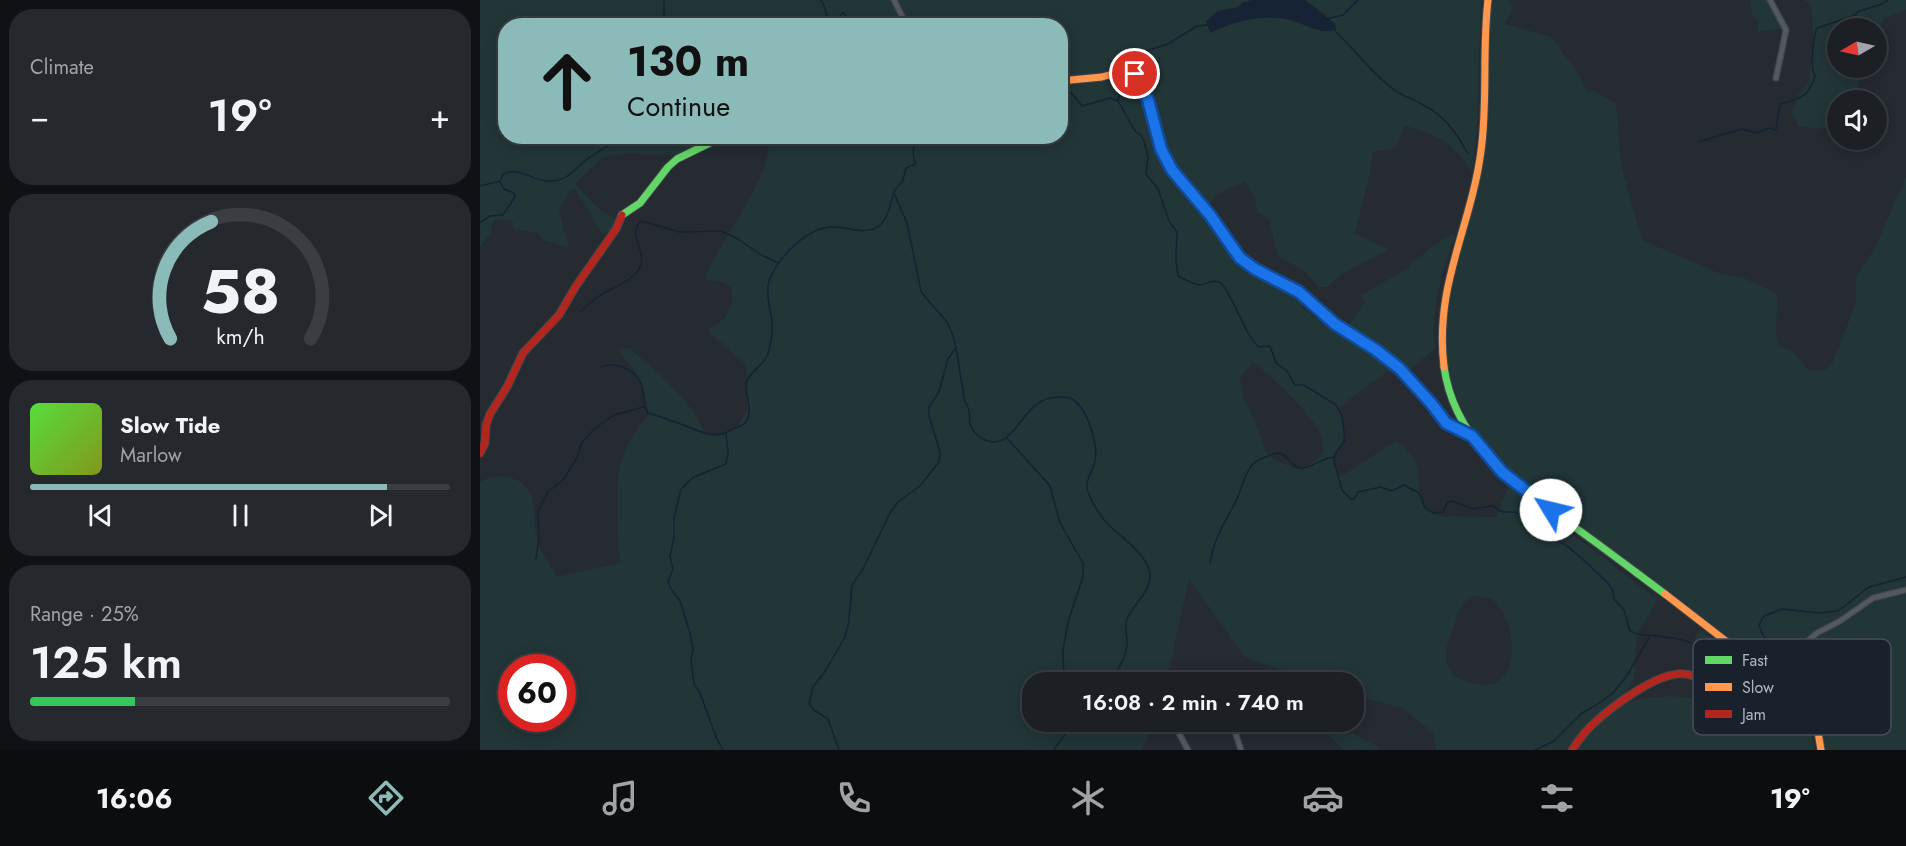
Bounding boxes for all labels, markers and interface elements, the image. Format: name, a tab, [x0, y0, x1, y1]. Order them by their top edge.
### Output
north arrow	[1827, 18, 1887, 78]
map controls	[1827, 18, 1887, 150]
text: 130 m	[627, 31, 749, 92]
icon: ahead	[528, 42, 606, 120]
pin	[1109, 48, 1160, 99]
text: Climate	[30, 53, 94, 82]
icon: arrive	[1118, 57, 1151, 90]
text: 19°	[208, 83, 272, 148]
text: Continue	[627, 87, 730, 126]
button: sound	[1827, 90, 1887, 150]
text: −	[30, 93, 49, 140]
text: +	[430, 93, 450, 140]
text: 58	[200, 247, 280, 337]
text: km/h	[216, 322, 264, 353]
text: Slow Tide	[120, 409, 220, 441]
text: Marlow	[120, 441, 182, 470]
position arrow	[1519, 478, 1583, 542]
icon: previous	[84, 499, 117, 532]
icon: pause	[224, 499, 257, 532]
icon: next	[364, 499, 397, 532]
text: Range · 25%	[30, 600, 139, 629]
text: 125 km	[30, 630, 182, 695]
legend	[1693, 639, 1891, 735]
text: Fast	[1742, 649, 1768, 672]
speed limit sign: 60	[498, 654, 576, 732]
text: Slow	[1742, 676, 1774, 699]
text: 16:08 · 2 min · 740 m	[1082, 686, 1304, 718]
text: Jam	[1740, 703, 1766, 726]
icon: directions	[365, 777, 407, 819]
icon: music	[599, 777, 641, 819]
icon: phone	[833, 777, 875, 819]
icon: climate	[1067, 777, 1109, 819]
icon: car	[1302, 777, 1344, 819]
icon: filters	[1536, 777, 1578, 819]
text: 16:06	[96, 779, 173, 818]
text: 19°	[1770, 779, 1810, 818]

